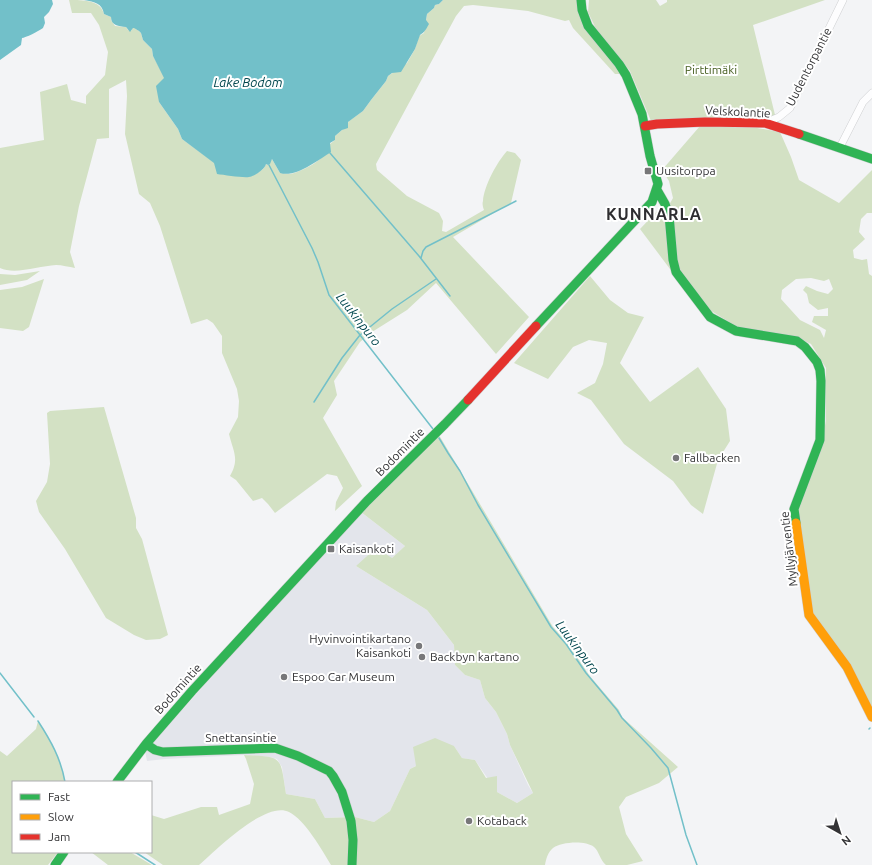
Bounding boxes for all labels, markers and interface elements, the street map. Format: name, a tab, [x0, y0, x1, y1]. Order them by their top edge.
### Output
street label: Uudentorpantie	[783, 25, 834, 108]
park label: Pirttimäki	[685, 63, 737, 76]
water label: Lake Bodom	[213, 75, 283, 89]
street label: Velskolantie	[705, 103, 771, 120]
place label: Uusitorppa	[656, 164, 716, 177]
marker: Uusitorppa	[643, 166, 653, 176]
district label: KUNNARLA	[606, 205, 702, 223]
water label: Luukinpuro	[334, 290, 384, 348]
street label: Bodomintie	[373, 425, 427, 479]
place label: Fallbacken	[684, 451, 740, 464]
marker: Fallbacken	[671, 453, 681, 463]
street label: Myllyjärventie	[777, 511, 800, 587]
place label: Kaisankoti	[339, 542, 394, 555]
marker: Kaisankoti	[326, 544, 336, 554]
water label: Luukinpuro	[553, 618, 603, 676]
place label: Hyvinvointikartano Kaisankoti	[309, 632, 411, 659]
marker: Hyvinvointikartano Kaisankoti	[414, 641, 424, 651]
place label: Backbyn kartano	[430, 650, 519, 663]
marker: Backbyn kartano	[417, 652, 427, 662]
street label: Bodomintie	[152, 661, 204, 716]
place label: Espoo Car Museum	[292, 670, 395, 683]
marker: Espoo Car Museum	[279, 672, 289, 682]
street label: Snettansintie	[205, 731, 277, 744]
legend	[12, 781, 152, 853]
text: Fast	[48, 790, 70, 803]
text: Slow	[48, 810, 74, 823]
north arrow	[820, 813, 860, 853]
place label: Kotaback	[477, 814, 527, 827]
marker: Kotaback	[464, 816, 474, 826]
text: Jam	[48, 830, 70, 843]
text: N	[839, 834, 853, 848]

